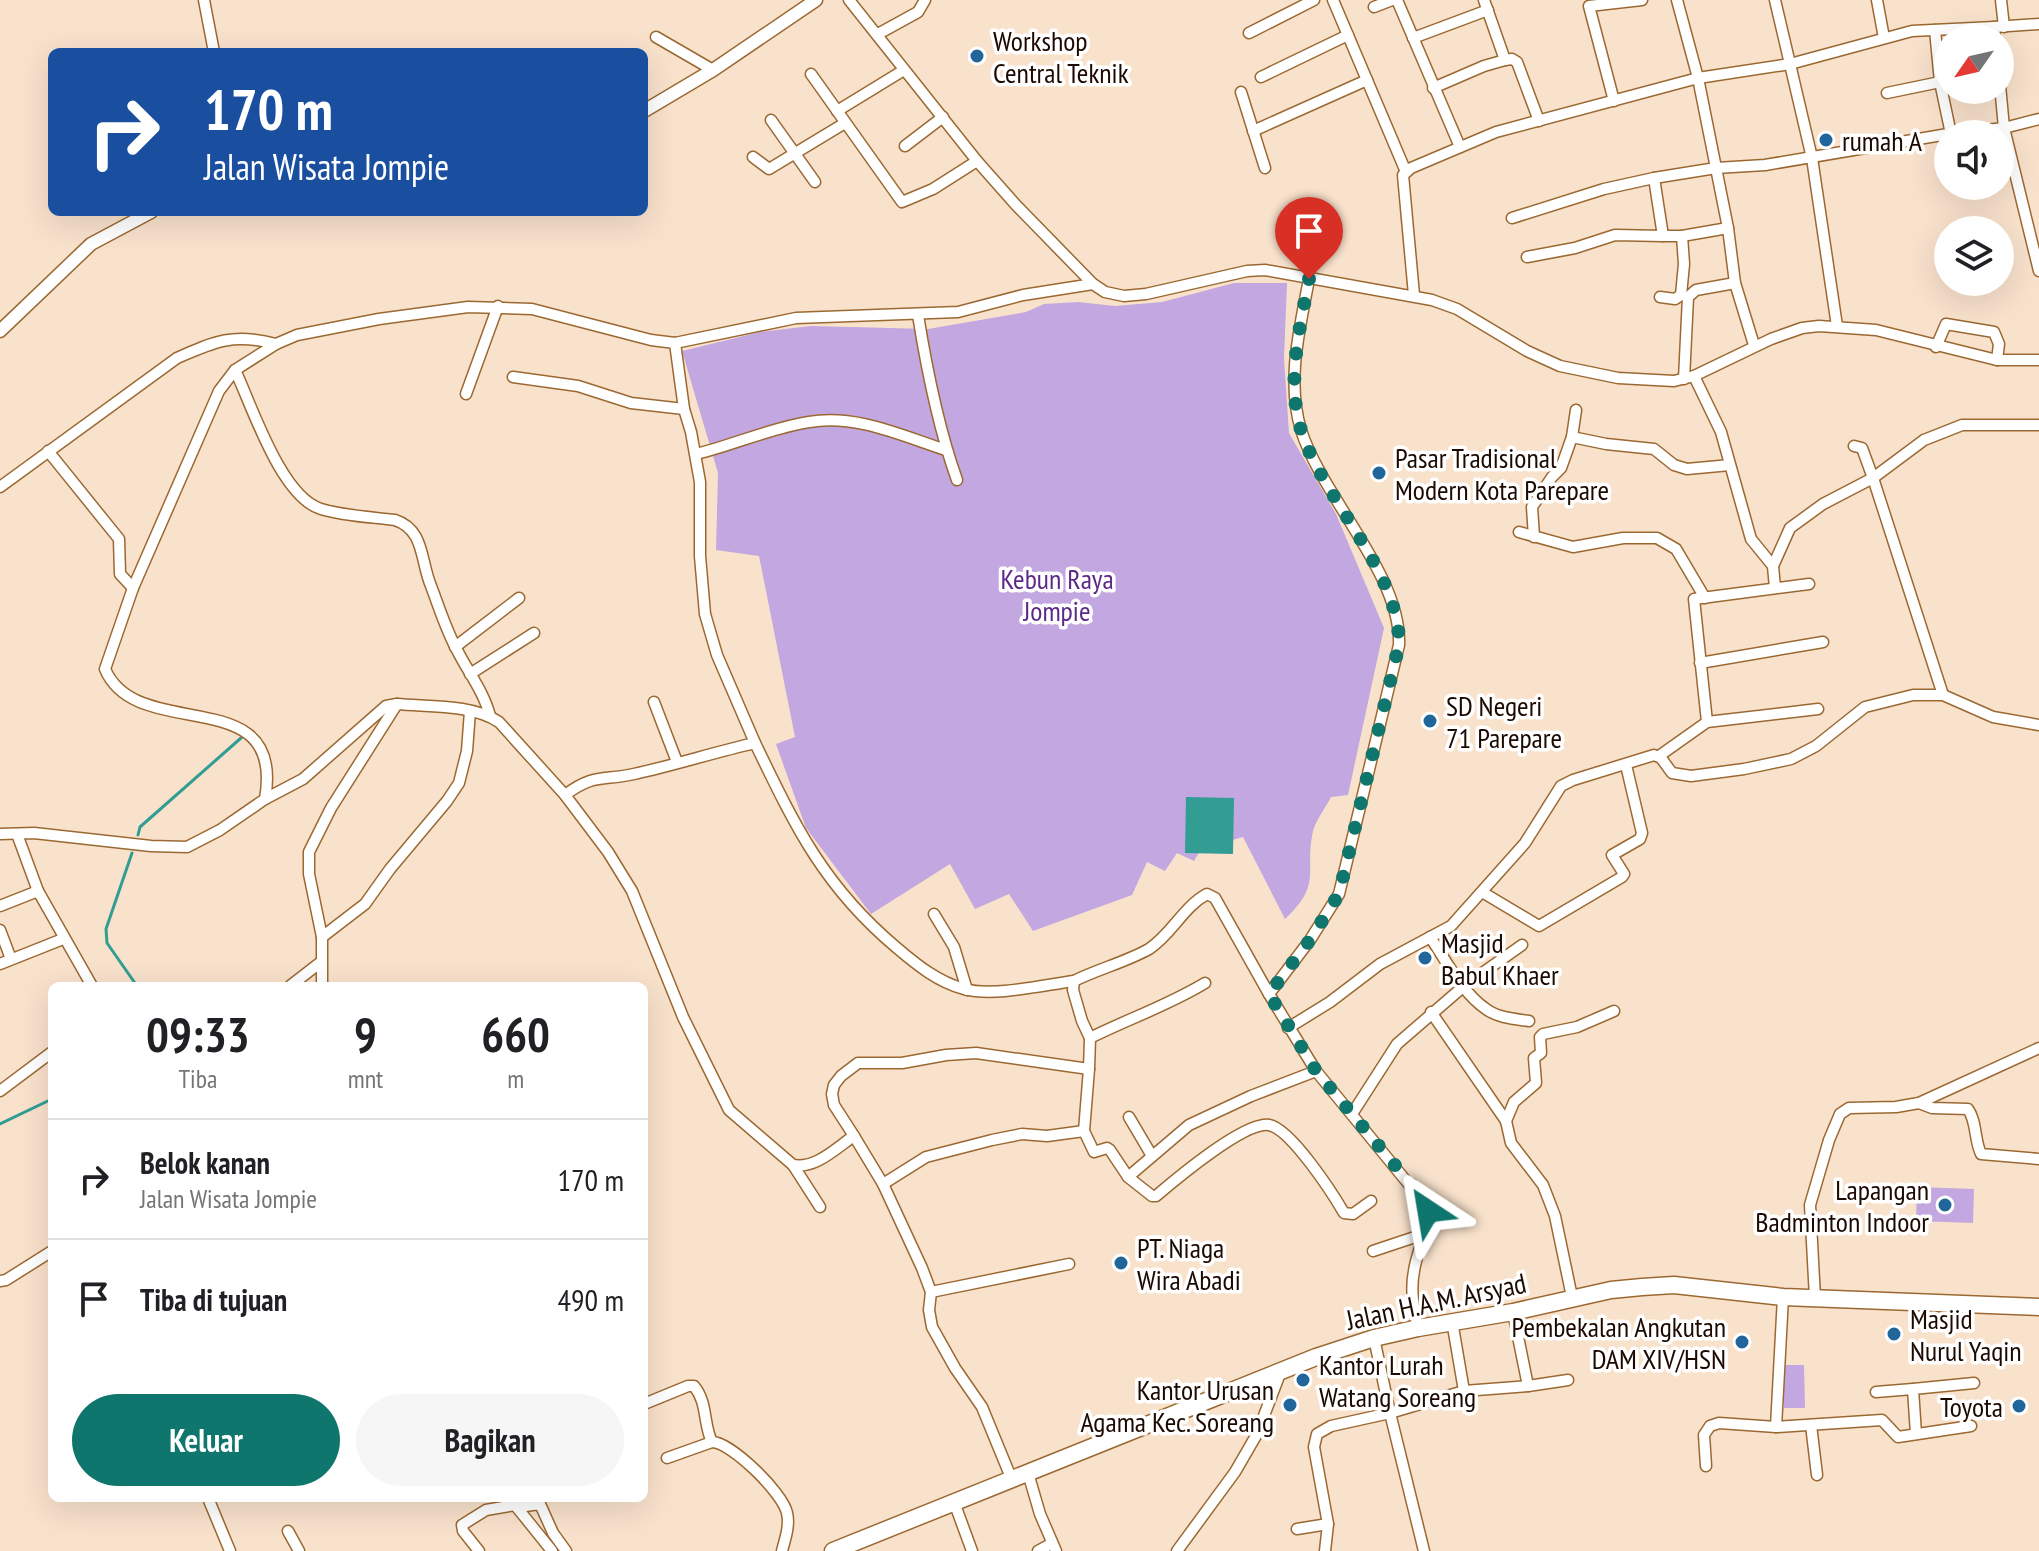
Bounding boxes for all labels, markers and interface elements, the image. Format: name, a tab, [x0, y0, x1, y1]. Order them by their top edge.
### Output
place label: Workshop Central Teknik	[993, 22, 1129, 91]
north arrow	[1934, 24, 2014, 104]
map controls	[1934, 24, 2014, 296]
marker: Workshop Central Teknik	[968, 47, 986, 65]
text: 170 m	[204, 73, 333, 145]
icon: right	[72, 80, 176, 184]
button: sound	[1934, 120, 2014, 200]
place label: rumah A	[1842, 122, 1923, 159]
marker: rumah A	[1817, 131, 1835, 149]
text: Jalan Wisata Jompie	[204, 143, 449, 190]
pin	[1275, 197, 1343, 279]
icon: arrive	[1287, 209, 1331, 253]
button: layers	[1934, 216, 2014, 296]
place label: Pasar Tradisional Modern Kota Parepare	[1395, 439, 1609, 508]
marker: Pasar Tradisional Modern Kota Parepare	[1370, 464, 1388, 482]
park label: Kebun Raya Jompie	[1000, 560, 1114, 629]
place label: SD Negeri 71 Parepare	[1446, 687, 1562, 756]
marker: SD Negeri 71 Parepare	[1421, 712, 1439, 730]
place label: Masjid Babul Khaer	[1441, 924, 1559, 993]
marker: Masjid Babul Khaer	[1416, 949, 1434, 967]
text: 09:33	[146, 1003, 250, 1065]
text: 9	[354, 1003, 377, 1065]
text: 660	[481, 1003, 550, 1065]
text: Tiba	[178, 1062, 217, 1095]
text: mnt	[348, 1062, 383, 1095]
text: m	[507, 1062, 524, 1095]
text: Belok kanan	[140, 1143, 270, 1182]
icon: right	[72, 1157, 116, 1201]
text: 170 m	[558, 1160, 624, 1199]
position arrow	[1386, 1169, 1470, 1253]
place label: Lapangan Badminton Indoor	[1755, 1171, 1929, 1240]
text: Jalan Wisata Jompie	[140, 1182, 317, 1215]
marker: Lapangan Badminton Indoor	[1936, 1196, 1954, 1214]
place label: PT. Niaga Wira Abadi	[1137, 1229, 1241, 1298]
marker: PT. Niaga Wira Abadi	[1112, 1254, 1130, 1272]
street label: Jalan H.A.M. Arsyad	[1342, 1264, 1529, 1338]
icon: arrive	[72, 1277, 116, 1321]
text: Tiba di tujuan	[140, 1280, 287, 1319]
text: 490 m	[558, 1280, 624, 1319]
place label: Masjid Nurul Yaqin	[1910, 1300, 2022, 1369]
place label: Pembekalan Angkutan DAM XIV/HSN	[1512, 1308, 1726, 1377]
marker: Masjid Nurul Yaqin	[1885, 1325, 1903, 1343]
marker: Pembekalan Angkutan DAM XIV/HSN	[1733, 1333, 1751, 1351]
place label: Kantor Lurah Watang Soreang	[1319, 1346, 1476, 1415]
place label: Kantor Urusan Agama Kec. Soreang	[1080, 1371, 1274, 1440]
marker: Kantor Lurah Watang Soreang	[1294, 1371, 1312, 1389]
place label: Toyota	[1940, 1388, 2003, 1425]
button: Keluar	[72, 1394, 340, 1486]
button: Bagikan	[356, 1394, 624, 1486]
marker: Kantor Urusan Agama Kec. Soreang	[1281, 1396, 1299, 1414]
marker: Toyota	[2010, 1397, 2028, 1415]

